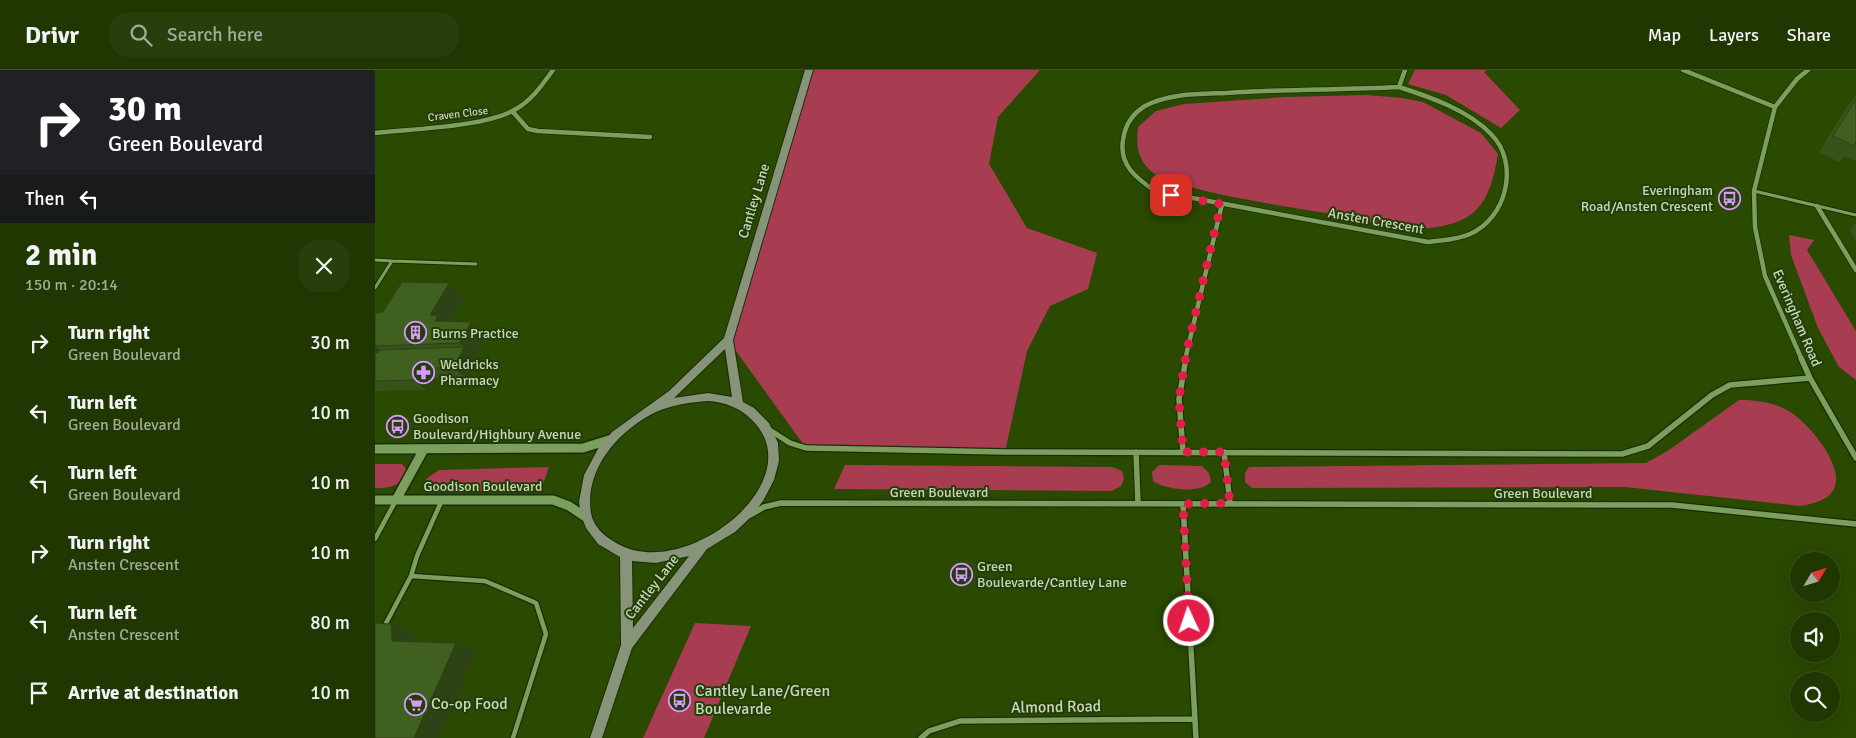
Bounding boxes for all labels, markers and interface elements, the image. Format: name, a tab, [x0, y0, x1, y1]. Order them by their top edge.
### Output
search box	[109, 12, 459, 57]
text: Drivr	[25, 20, 79, 50]
icon: search	[127, 21, 155, 49]
text: Search here	[167, 23, 263, 47]
text: Map	[1648, 24, 1681, 46]
text: Layers	[1709, 24, 1759, 46]
text: Share	[1787, 24, 1831, 46]
text: 30 m	[108, 87, 182, 130]
icon: right	[25, 90, 90, 155]
street label: Craven Close	[427, 104, 489, 124]
text: Green Boulevard	[108, 130, 263, 157]
street label: Cantley Lane	[735, 162, 773, 240]
pin	[1150, 174, 1192, 216]
icon: arrive	[1157, 181, 1185, 209]
place label: Everingham Road/Ansten Crescent	[1581, 182, 1713, 215]
icon: left	[75, 185, 103, 213]
bus stop icon: Everingham Road/Ansten Crescent	[1717, 186, 1741, 210]
text: Then	[25, 187, 65, 211]
street label: Ansten Crescent	[1327, 204, 1426, 238]
text: 2 min	[25, 237, 97, 274]
button: close	[298, 240, 350, 292]
street label: Everingham Road	[1769, 267, 1825, 369]
text: 150 m · 20:14	[25, 275, 118, 295]
text: Turn right	[68, 321, 150, 345]
building icon: Burns Practice	[404, 321, 428, 345]
place label: Burns Practice	[432, 325, 519, 342]
icon: right	[25, 329, 53, 357]
text: 30 m	[310, 331, 350, 355]
text: Green Boulevard	[68, 345, 181, 365]
place label: Weldricks Pharmacy	[440, 356, 500, 389]
pharmacy icon: Weldricks Pharmacy	[412, 360, 436, 384]
text: Turn left	[68, 391, 137, 415]
icon: left	[25, 399, 53, 427]
text: 10 m	[310, 401, 350, 425]
place label: Goodison Boulevard/Highbury Avenue	[413, 410, 581, 443]
bus stop icon: Goodison Boulevard/Highbury Avenue	[385, 414, 409, 438]
text: Green Boulevard	[68, 415, 181, 435]
text: Turn left	[68, 461, 137, 485]
icon: left	[25, 469, 53, 497]
text: 10 m	[310, 471, 350, 495]
street label: Goodison Boulevard	[424, 478, 542, 495]
street label: Green Boulevard	[890, 484, 988, 501]
text: Green Boulevard	[68, 485, 181, 505]
street label: Green Boulevard	[1494, 485, 1592, 502]
text: Turn right	[68, 531, 150, 555]
icon: right	[25, 539, 53, 567]
text: 10 m	[310, 541, 350, 565]
street label: Cantley Lane	[621, 551, 683, 623]
north arrow	[1790, 552, 1840, 602]
map controls	[1790, 552, 1840, 722]
text: Ansten Crescent	[68, 555, 179, 575]
place label: Green Boulevarde/Cantley Lane	[977, 558, 1127, 591]
bus stop icon: Green Boulevarde/Cantley Lane	[949, 562, 973, 586]
position arrow	[1162, 594, 1214, 646]
text: Turn left	[68, 601, 137, 625]
icon: left	[25, 609, 53, 637]
text: 80 m	[310, 611, 350, 635]
button: sound	[1790, 612, 1840, 662]
text: Ansten Crescent	[68, 625, 179, 645]
button: search	[1790, 672, 1840, 722]
icon: arrive	[25, 679, 53, 707]
text: Arrive at destination	[68, 681, 239, 705]
text: 10 m	[310, 681, 350, 705]
place label: Cantley Lane/Green Boulevarde	[695, 681, 830, 719]
bus stop icon: Cantley Lane/Green Boulevarde	[667, 688, 691, 712]
supermarket icon: Co-op Food	[403, 692, 427, 716]
place label: Co-op Food	[431, 694, 508, 714]
street label: Almond Road	[1011, 696, 1101, 718]

